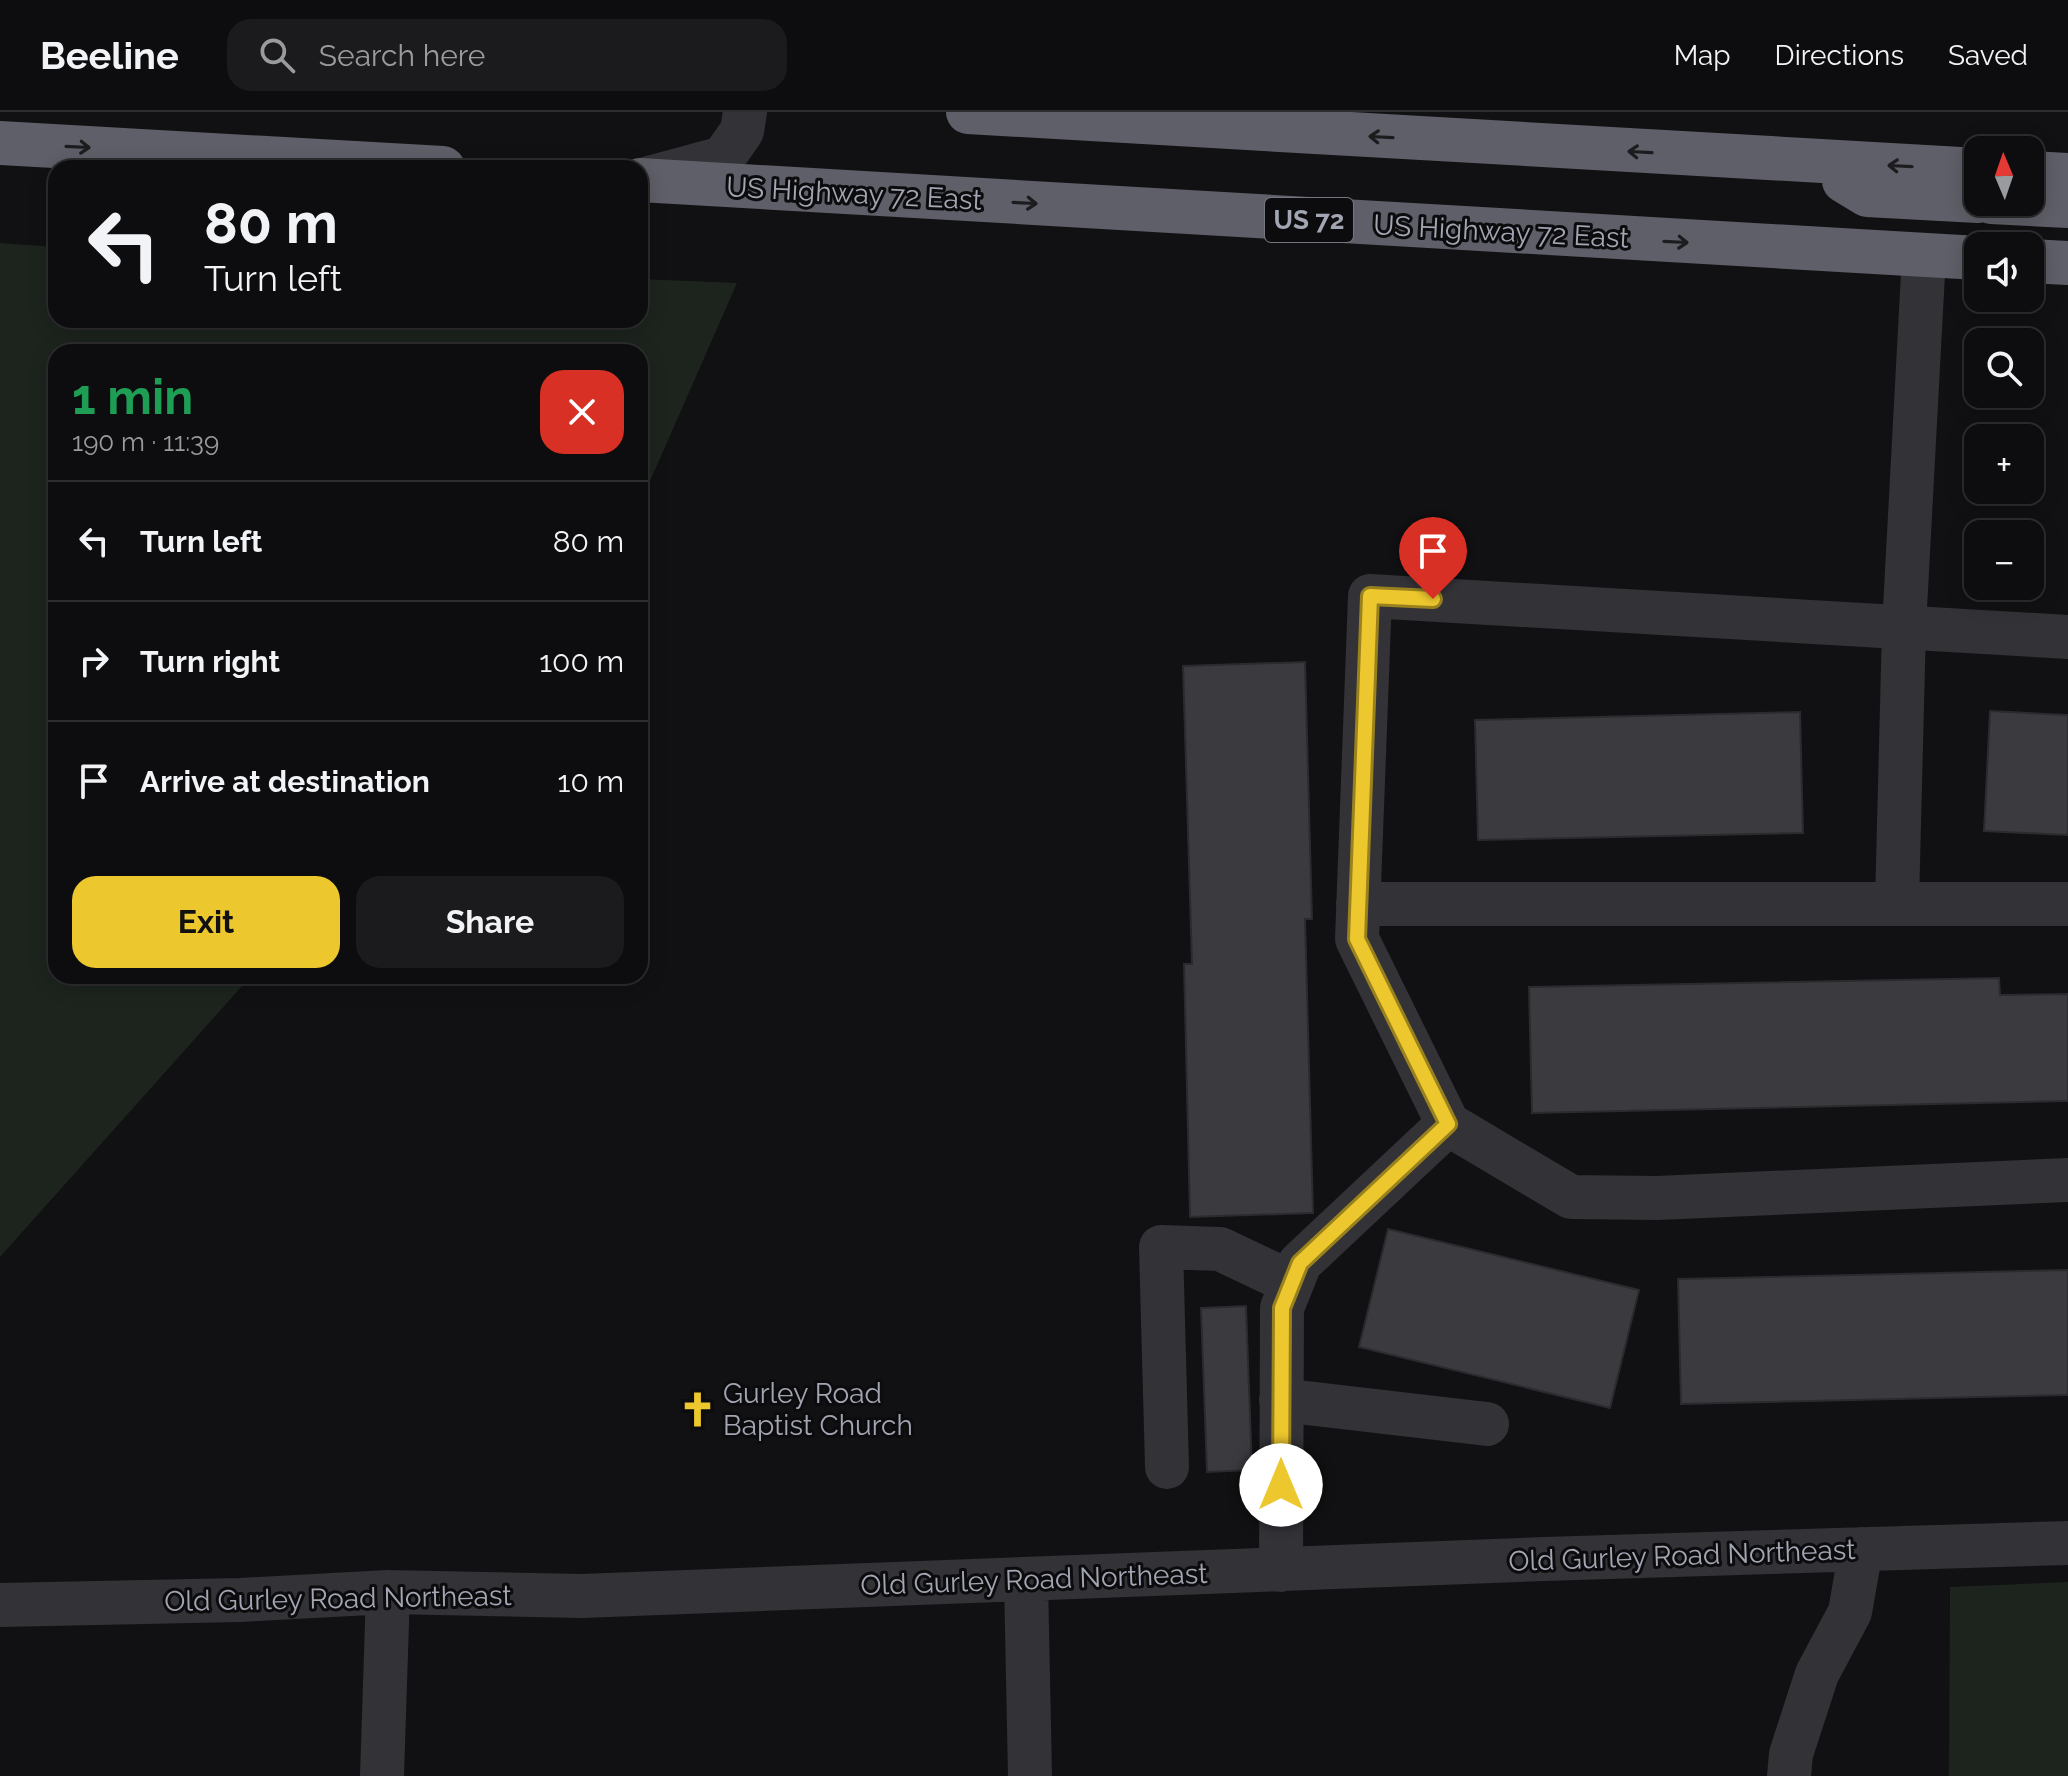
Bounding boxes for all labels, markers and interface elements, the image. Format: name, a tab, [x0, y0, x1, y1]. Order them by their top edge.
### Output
search box	[227, 19, 787, 91]
text: Beeline	[40, 33, 179, 78]
icon: search	[255, 33, 299, 77]
text: Search here	[319, 38, 485, 73]
text: Map	[1674, 39, 1731, 72]
text: Directions	[1775, 39, 1904, 72]
text: Saved	[1948, 39, 2028, 72]
one-way arrow	[1368, 129, 1395, 144]
north arrow	[1964, 136, 2044, 216]
map controls	[1964, 136, 2044, 600]
one-way arrow	[64, 140, 91, 155]
one-way arrow	[1627, 144, 1654, 159]
one-way arrow	[1887, 158, 1914, 173]
street label: US Highway 72 East	[725, 170, 983, 217]
text: 80 m	[204, 190, 338, 256]
icon: left	[72, 192, 176, 296]
one-way arrow	[1011, 196, 1038, 211]
road number: US 72	[1265, 198, 1353, 242]
street label: US Highway 72 East	[1372, 208, 1630, 255]
button: sound	[1964, 232, 2044, 312]
one-way arrow	[1662, 235, 1689, 250]
text: Turn left	[204, 257, 342, 299]
button: search	[1964, 328, 2044, 408]
text: 1 min	[72, 369, 193, 425]
button: close	[540, 370, 624, 454]
button: +	[1964, 424, 2044, 504]
text: 190 m · 11:39	[72, 427, 219, 457]
pin	[1399, 517, 1467, 599]
icon: left	[72, 519, 116, 563]
button: −	[1964, 520, 2044, 600]
text: Turn left	[140, 524, 262, 559]
text: 80 m	[553, 524, 624, 559]
icon: arrive	[1411, 529, 1455, 573]
icon: right	[72, 639, 116, 683]
text: Turn right	[140, 644, 280, 679]
text: 100 m	[539, 644, 624, 679]
icon: arrive	[72, 759, 116, 803]
text: Arrive at destination	[140, 764, 430, 799]
text: 10 m	[558, 764, 624, 799]
button: Exit	[72, 876, 340, 968]
button: Share	[356, 876, 624, 968]
place label: Gurley Road Baptist Church	[723, 1377, 913, 1442]
church icon: Gurley Road Baptist Church	[678, 1390, 716, 1428]
position arrow	[1239, 1443, 1323, 1527]
street label: Old Gurley Road Northeast	[1508, 1533, 1857, 1578]
street label: Old Gurley Road Northeast	[860, 1557, 1209, 1602]
street label: Old Gurley Road Northeast	[164, 1579, 513, 1618]

